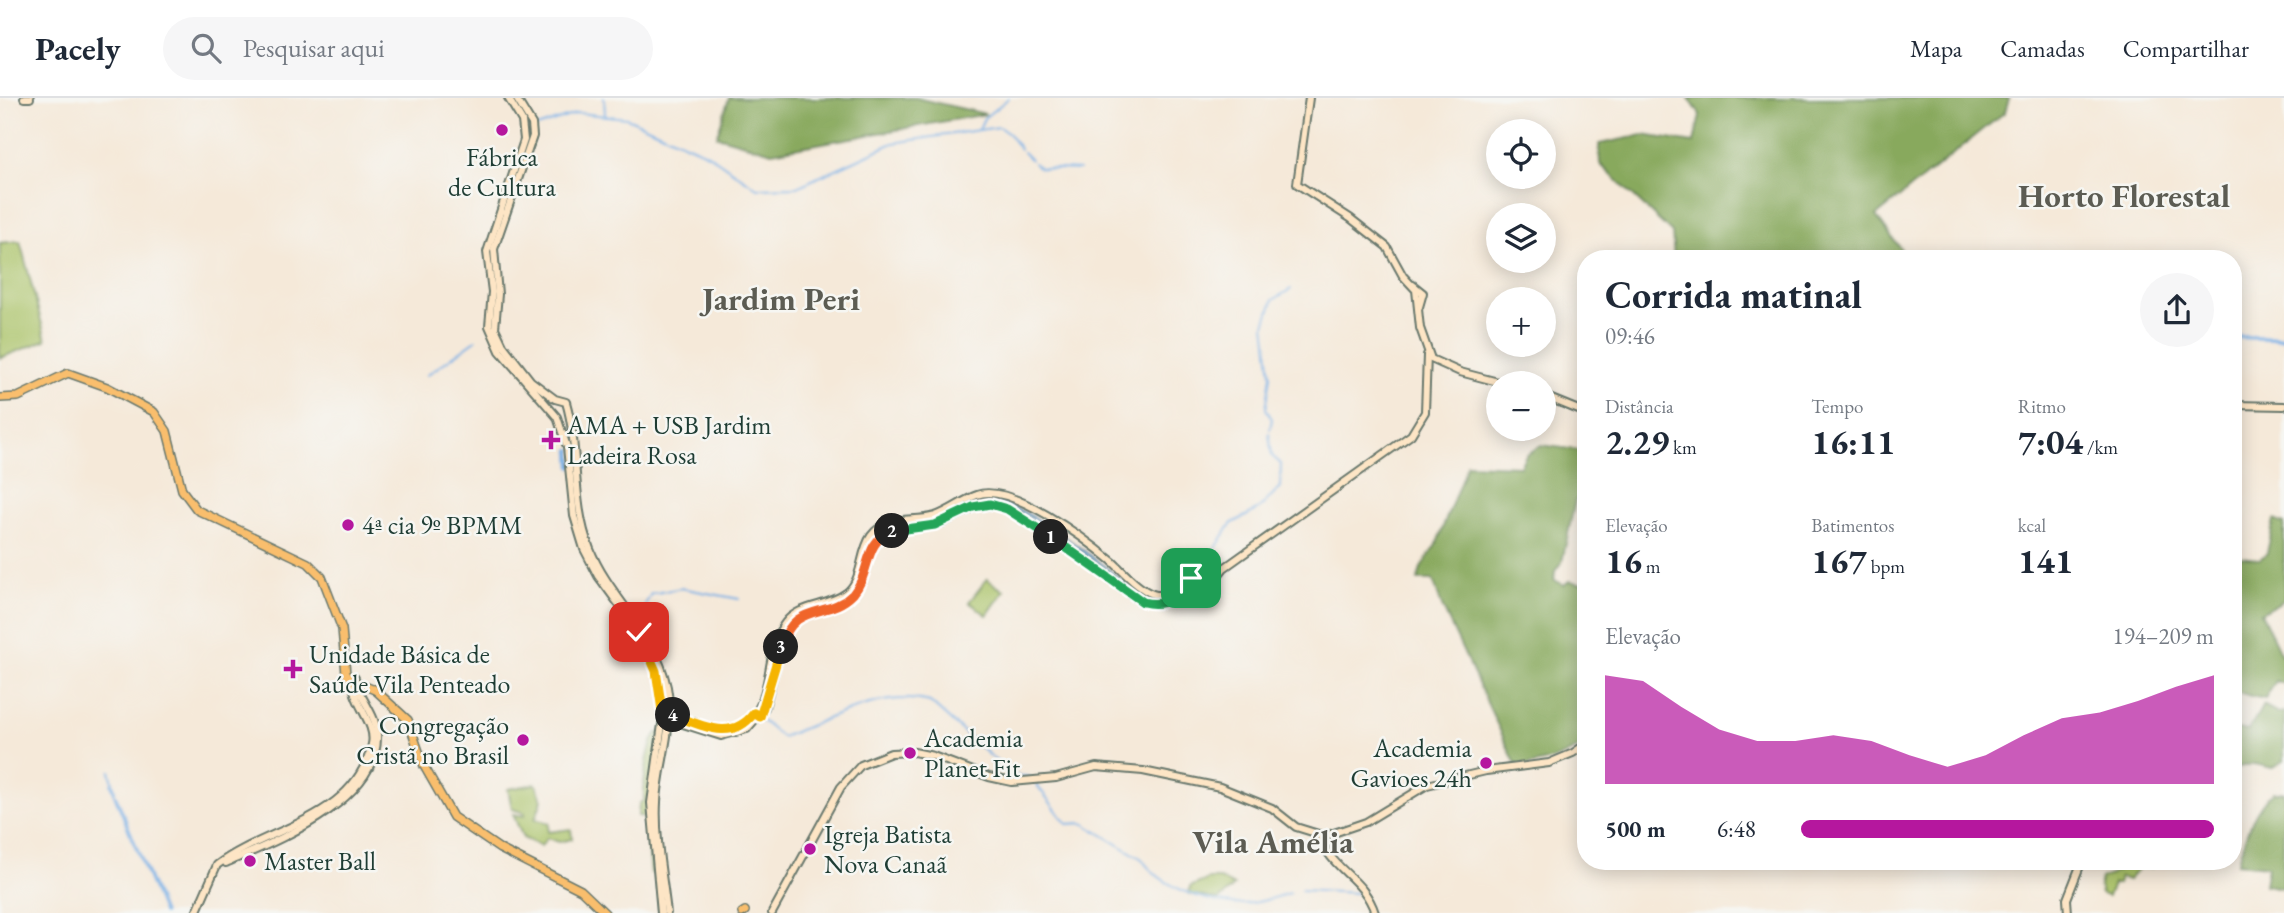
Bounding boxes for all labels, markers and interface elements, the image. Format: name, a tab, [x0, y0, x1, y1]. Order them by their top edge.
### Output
search box	[163, 17, 653, 80]
text: Pacely	[35, 27, 121, 70]
icon: search	[187, 29, 225, 67]
text: Pesquisar aqui	[243, 31, 385, 65]
text: Mapa	[1910, 33, 1962, 64]
text: Camadas	[2000, 33, 2085, 64]
text: Compartilhar	[2123, 33, 2249, 64]
map controls	[1486, 119, 1556, 441]
button: locate	[1486, 119, 1556, 189]
marker: Fábrica de Cultura	[494, 122, 510, 138]
place label: Fábrica de Cultura	[448, 140, 557, 204]
district label: Horto Florestal	[2018, 174, 2230, 217]
button: layers	[1486, 203, 1556, 273]
text: Corrida matinal	[1605, 270, 1862, 319]
button: share	[2140, 273, 2214, 347]
district label: Jardim Peri	[699, 277, 860, 320]
button: +	[1486, 287, 1556, 357]
text: 09:46	[1605, 321, 1655, 351]
button: −	[1486, 371, 1556, 441]
text: Distância	[1605, 394, 1674, 419]
text: Tempo	[1811, 394, 1864, 419]
text: Ritmo	[2018, 394, 2066, 419]
place label: AMA + USB Jardim Ladeira Rosa	[566, 408, 772, 472]
text: 2.29	[1605, 419, 1669, 464]
text: 16:11	[1811, 419, 1895, 464]
text: 7:04	[2018, 419, 2083, 464]
marker: AMA + USB Jardim Ladeira Rosa	[541, 430, 561, 450]
text: km	[1669, 435, 1697, 460]
text: /km	[2083, 435, 2118, 460]
place label: 4ª cia 9º BPMM	[362, 508, 522, 542]
text: Elevação	[1605, 513, 1668, 538]
text: Batimentos	[1811, 513, 1894, 538]
text: kcal	[2018, 513, 2046, 538]
pin: 2	[874, 514, 910, 548]
marker: 4ª cia 9º BPMM	[340, 517, 356, 533]
text: 2	[886, 518, 897, 543]
pin: 1	[1034, 520, 1068, 555]
text: 1	[1045, 524, 1056, 549]
text: 16	[1605, 538, 1642, 583]
text: 167	[1811, 538, 1867, 583]
text: 141	[2018, 538, 2073, 583]
pin	[1161, 548, 1221, 608]
text: m	[1642, 554, 1661, 579]
text: bpm	[1867, 554, 1905, 579]
icon: arrive	[1172, 559, 1210, 597]
pin	[609, 602, 669, 662]
icon: check	[620, 613, 658, 651]
text: Elevação	[1605, 621, 1681, 651]
text: 194–209 m	[2113, 621, 2214, 651]
pin: 3	[764, 630, 798, 664]
text: 3	[775, 634, 786, 659]
place label: Unidade Básica de Saúde Vila Penteado	[309, 637, 510, 701]
marker: Unidade Básica de Saúde Vila Penteado	[283, 659, 303, 679]
pin: 4	[656, 698, 690, 732]
text: 4	[667, 702, 678, 727]
place label: Congregação Cristã no Brasil	[356, 708, 509, 772]
place label: Academia Planet Fit	[923, 721, 1023, 785]
place label: Academia Gavioes 24h	[1350, 731, 1473, 795]
marker: Congregação Cristã no Brasil	[515, 732, 531, 748]
marker: Academia Planet Fit	[902, 745, 918, 761]
marker: Academia Gavioes 24h	[1478, 755, 1494, 771]
text: 500 m	[1605, 814, 1666, 844]
text: 6:48	[1717, 814, 1756, 844]
place label: Igreja Batista Nova Canaã	[824, 817, 952, 881]
district label: Vila Amélia	[1192, 820, 1354, 863]
marker: Igreja Batista Nova Canaã	[802, 841, 818, 857]
place label: Master Ball	[264, 844, 376, 878]
marker: Master Ball	[242, 853, 258, 869]

